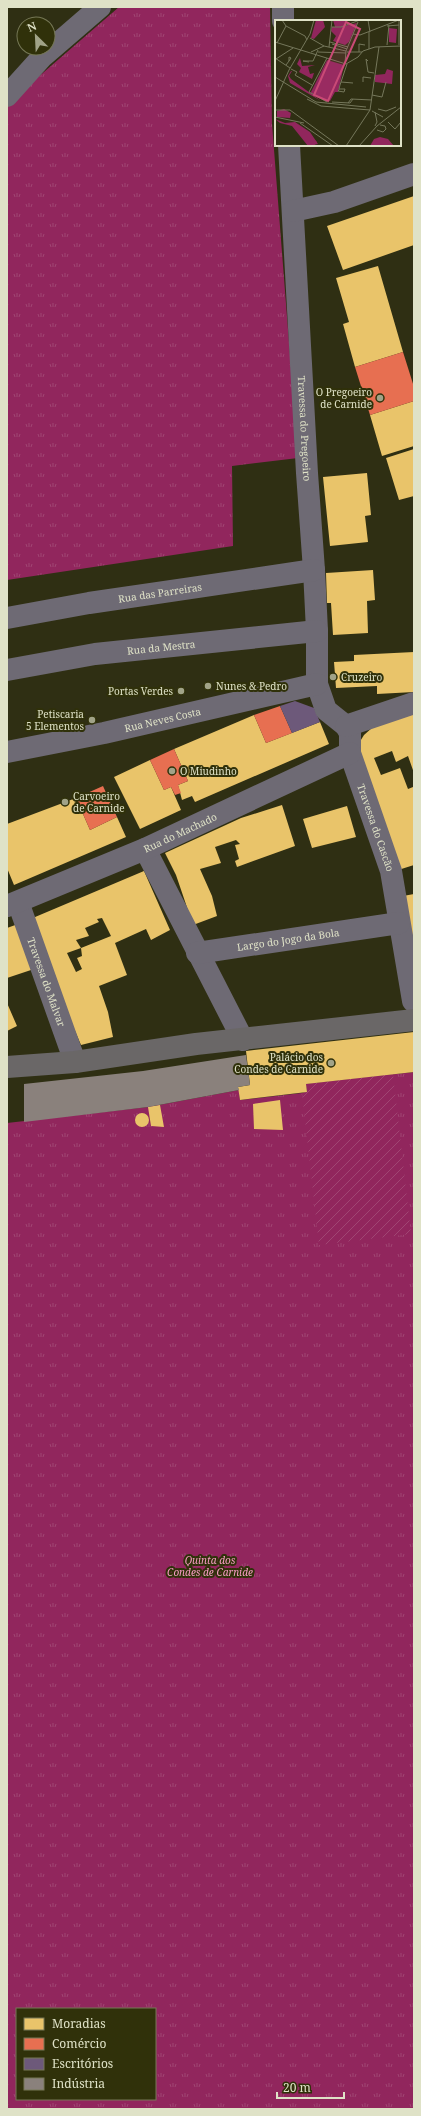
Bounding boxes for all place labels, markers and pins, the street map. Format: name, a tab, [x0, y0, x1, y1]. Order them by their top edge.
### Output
place label: O Pregoeiro de Carnide	[316, 385, 372, 411]
marker: O Pregoeiro de Carnide	[375, 393, 385, 403]
place label: Cruzeiro	[341, 670, 383, 684]
marker: Cruzeiro	[328, 672, 338, 682]
place label: Nunes & Pedro	[216, 679, 287, 693]
marker: Nunes & Pedro	[203, 681, 213, 691]
place label: Portas Verdes	[108, 684, 173, 698]
marker: Portas Verdes	[176, 686, 186, 696]
place label: Petiscaria 5 Elementos	[26, 707, 84, 733]
marker: Petiscaria 5 Elementos	[87, 715, 97, 725]
place label: O Miudinho	[180, 764, 237, 778]
marker: O Miudinho	[167, 766, 177, 776]
place label: Carvoeiro de Carnide	[73, 789, 125, 815]
marker: Carvoeiro de Carnide	[60, 797, 70, 807]
place label: Palácio dos Condes de Carnide	[234, 1050, 323, 1076]
marker: Palácio dos Condes de Carnide	[326, 1058, 336, 1068]

